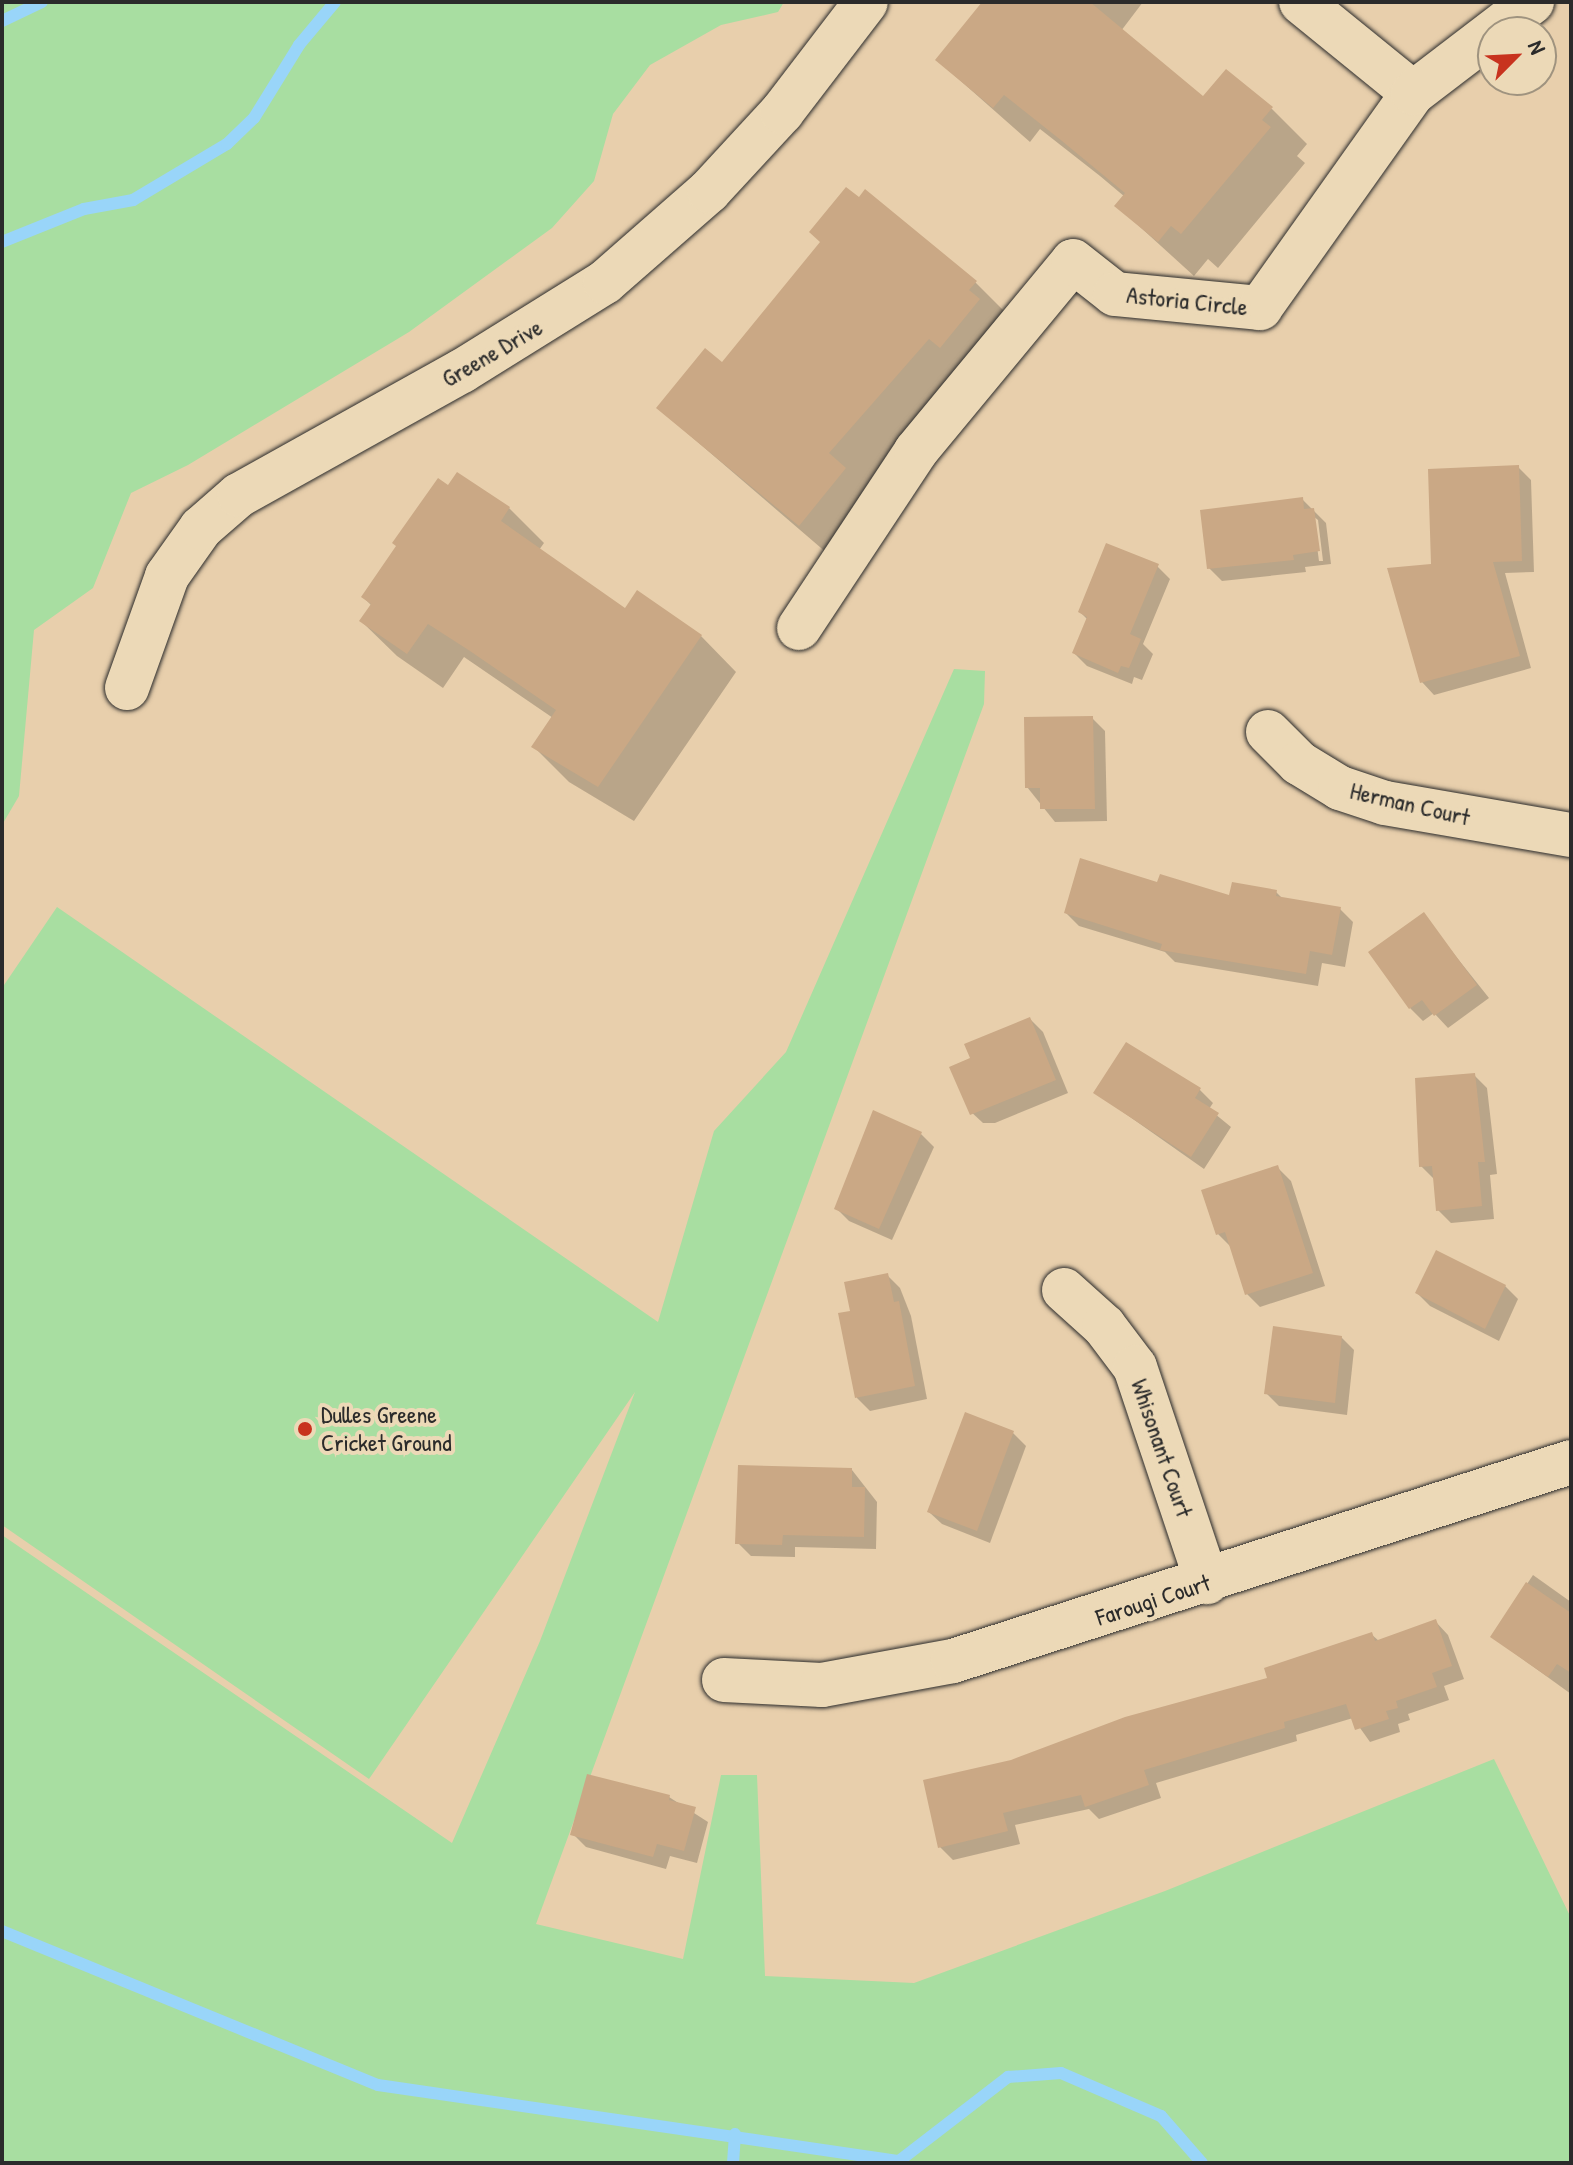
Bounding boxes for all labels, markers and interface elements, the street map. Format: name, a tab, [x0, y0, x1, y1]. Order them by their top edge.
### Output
north arrow	[1477, 16, 1557, 96]
text: N	[1521, 36, 1553, 59]
street label: Astoria Circle	[1125, 280, 1249, 322]
street label: Greene Drive	[437, 313, 547, 393]
street label: Herman Court	[1347, 776, 1473, 832]
street label: Whisonant Court	[1125, 1375, 1199, 1521]
place label: Dulles Greene Cricket Ground	[321, 1401, 452, 1457]
marker: Dulles Greene Cricket Ground	[296, 1420, 314, 1438]
street label: Farougi Court	[1092, 1568, 1214, 1632]

